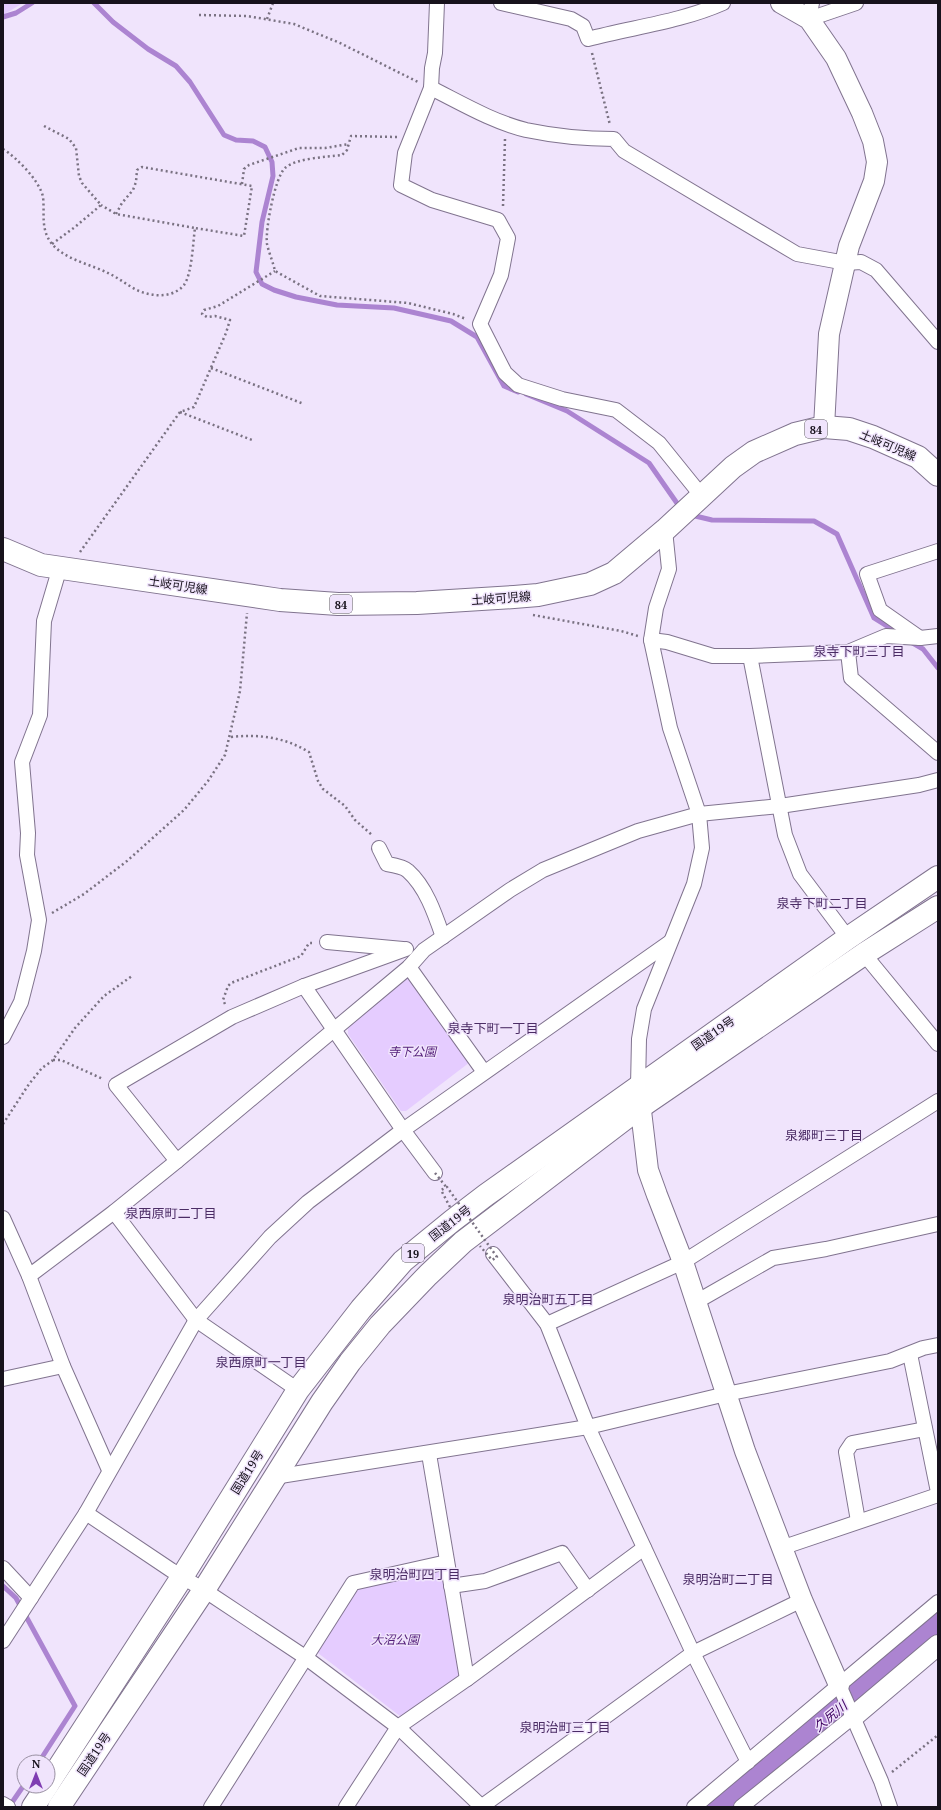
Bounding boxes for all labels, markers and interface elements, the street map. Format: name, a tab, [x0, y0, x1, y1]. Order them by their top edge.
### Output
road number: 84	[805, 420, 827, 438]
street label: 土岐可児線	[857, 425, 919, 465]
street label: 土岐可児線	[147, 572, 209, 598]
street label: 土岐可児線	[470, 587, 532, 609]
road number: 84	[330, 595, 352, 613]
district label: 泉寺下町三丁目	[813, 642, 905, 660]
district label: 泉寺下町二丁目	[776, 894, 868, 912]
street label: 国道19号	[688, 1012, 738, 1054]
district label: 泉寺下町一丁目	[447, 1019, 539, 1037]
park label: 寺下公園	[388, 1043, 438, 1060]
district label: 泉郷町三丁目	[785, 1126, 863, 1144]
street label: 国道19号	[425, 1201, 475, 1245]
district label: 泉西原町二丁目	[125, 1204, 217, 1222]
road number: 19	[402, 1244, 424, 1262]
district label: 泉明治町五丁目	[502, 1290, 594, 1308]
district label: 泉西原町一丁目	[215, 1353, 307, 1371]
street label: 国道19号	[227, 1447, 267, 1497]
district label: 泉明治町四丁目	[369, 1565, 461, 1583]
district label: 泉明治町二丁目	[682, 1570, 774, 1588]
park label: 大沼公園	[371, 1631, 421, 1648]
water label: 久尻川	[809, 1695, 852, 1735]
district label: 泉明治町三丁目	[519, 1718, 611, 1736]
street label: 国道19号	[73, 1729, 115, 1779]
north arrow	[16, 1754, 56, 1794]
text: N	[32, 1756, 41, 1771]

